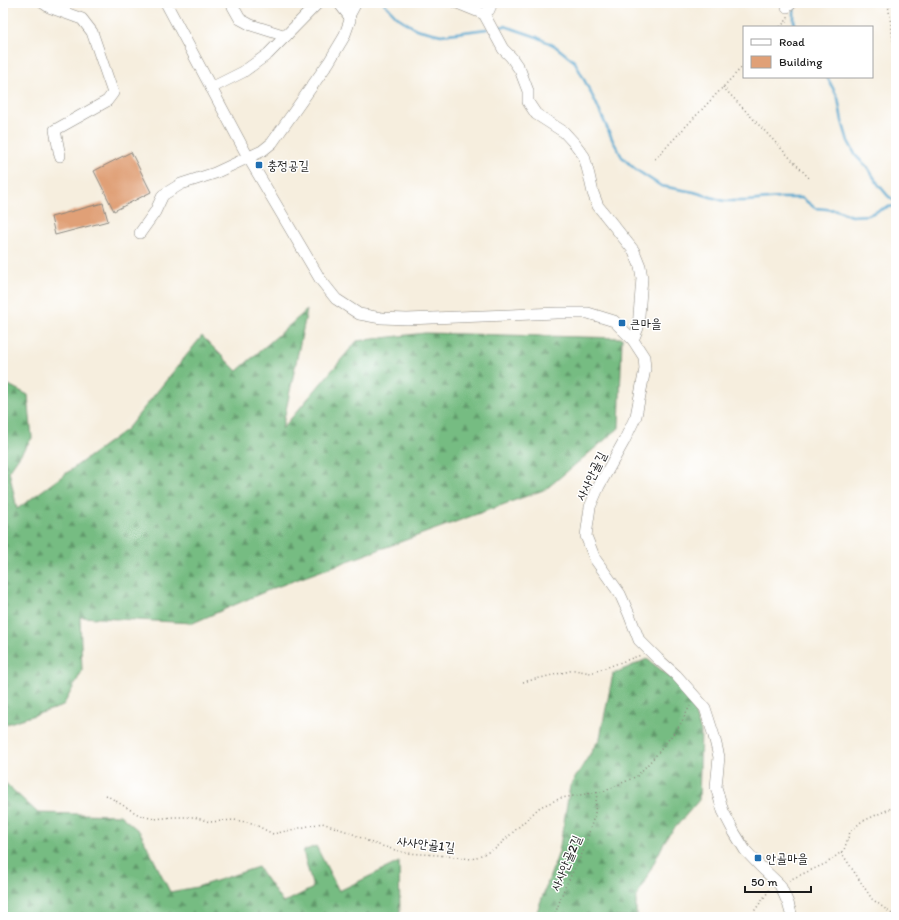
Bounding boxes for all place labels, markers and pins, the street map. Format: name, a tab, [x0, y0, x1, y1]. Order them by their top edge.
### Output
place label: 충정공길	[267, 158, 309, 173]
marker: 충정공길	[254, 160, 264, 170]
place label: 큰마을	[630, 316, 661, 331]
marker: 큰마을	[617, 318, 627, 328]
place label: 안골마을	[766, 851, 808, 866]
marker: 안골마을	[753, 853, 763, 863]

